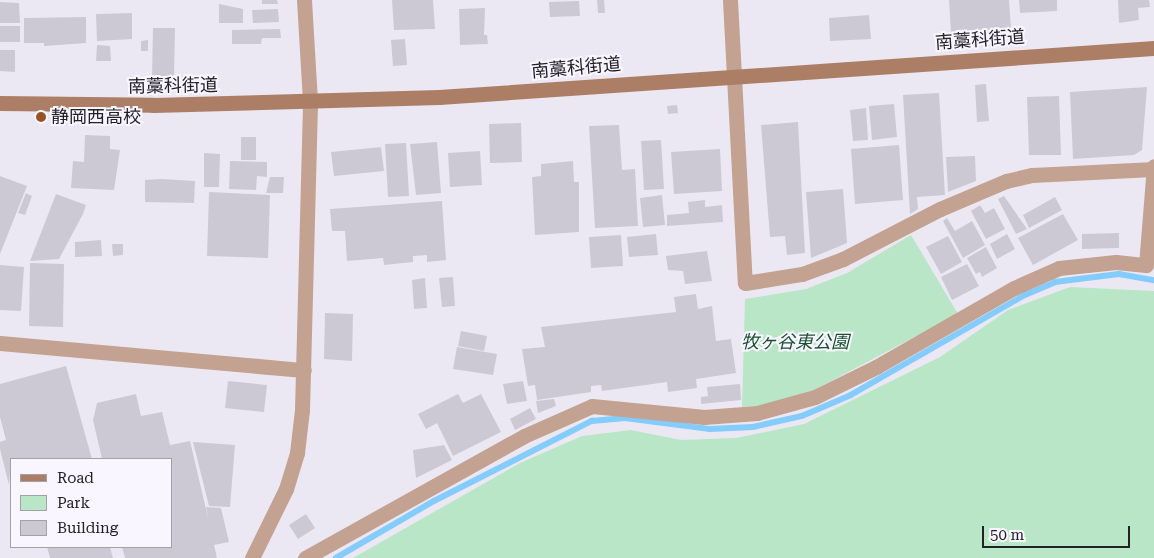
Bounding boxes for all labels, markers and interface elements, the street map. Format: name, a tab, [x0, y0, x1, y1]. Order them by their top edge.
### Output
street label: 南藁科街道	[934, 26, 1026, 54]
street label: 南藁科街道	[530, 53, 622, 83]
street label: 南藁科街道	[128, 74, 218, 98]
place label: 静岡西高校	[51, 106, 141, 128]
marker: 静岡西高校	[35, 111, 47, 123]
park label: 牧ヶ谷東公園	[741, 331, 849, 353]
legend	[10, 458, 172, 548]
text: Road	[57, 469, 94, 487]
text: Park	[57, 494, 90, 512]
scale bar	[984, 516, 1132, 548]
text: Building	[57, 519, 118, 537]
text: 50 m	[990, 526, 1024, 544]

